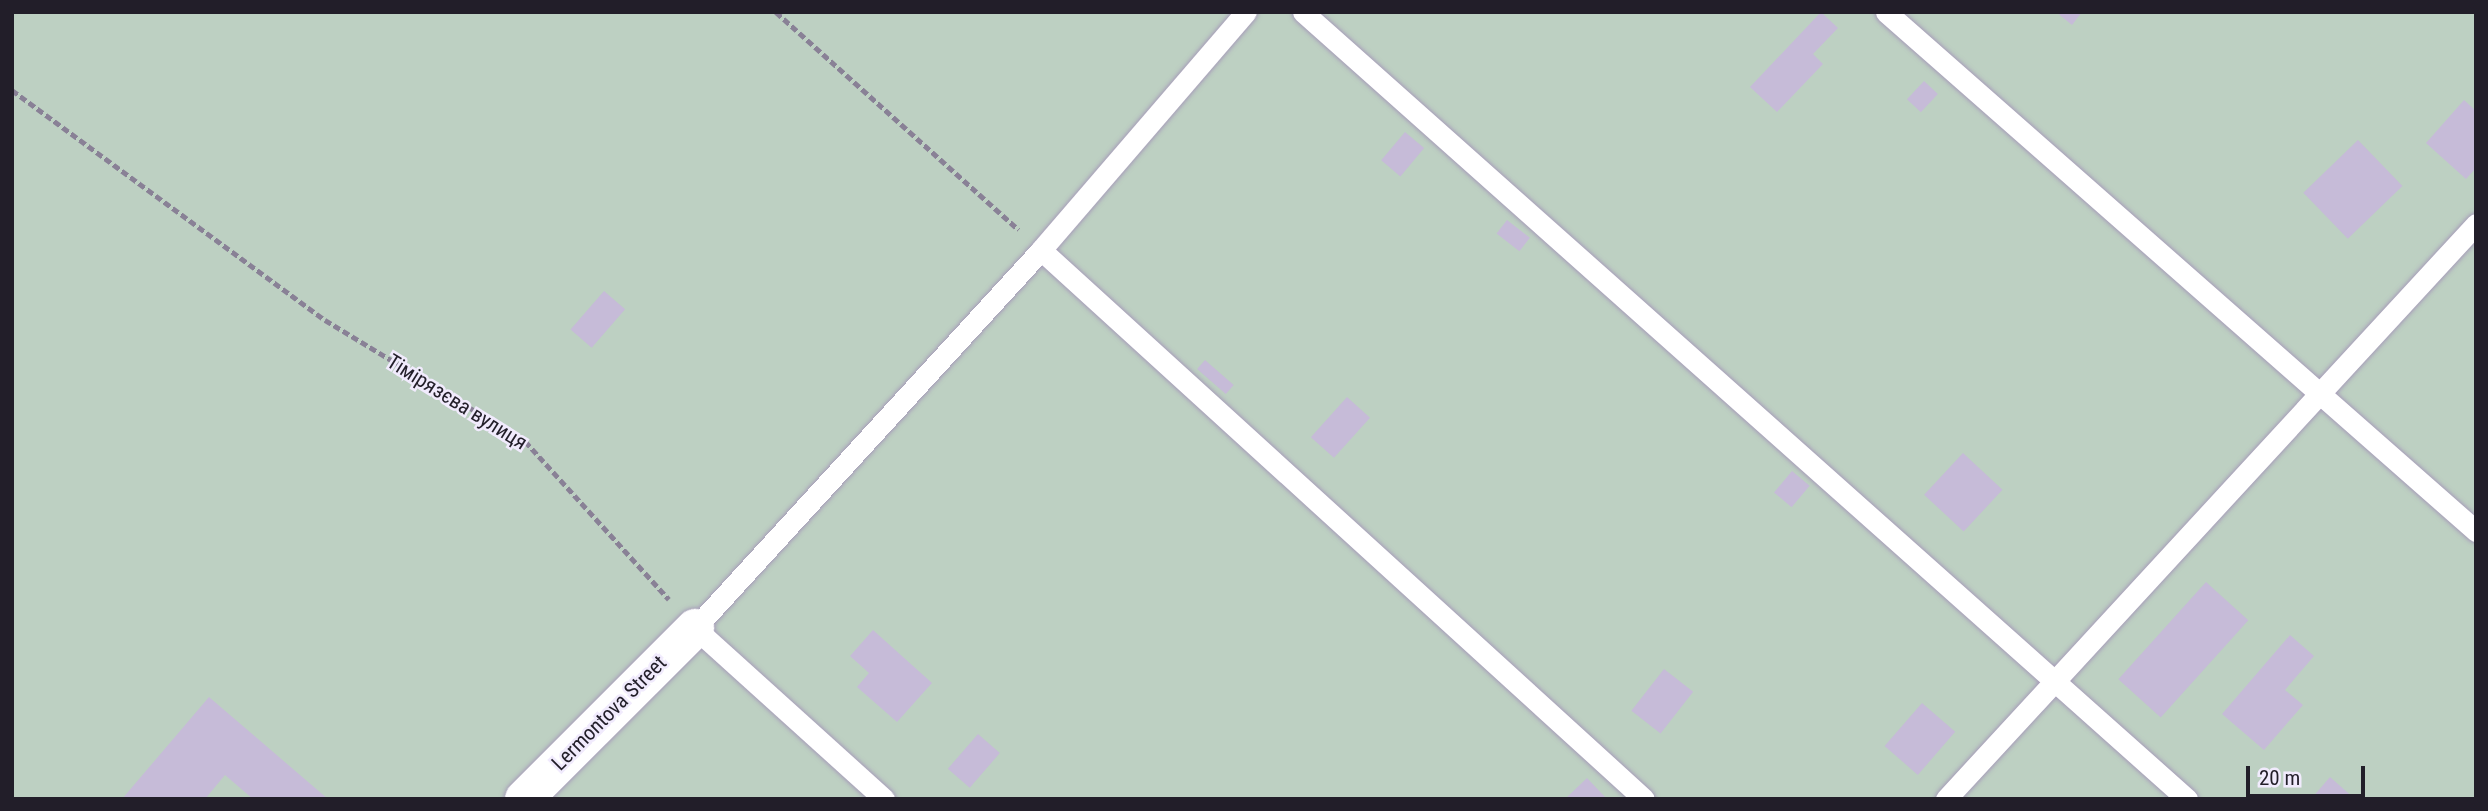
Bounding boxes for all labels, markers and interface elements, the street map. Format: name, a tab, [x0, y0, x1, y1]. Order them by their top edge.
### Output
street label: Тімірязєва вулиця	[382, 349, 532, 455]
street label: Lermontova Street	[546, 650, 672, 776]
scale bar	[2250, 752, 2369, 796]
text: 20 m	[2259, 766, 2300, 790]

